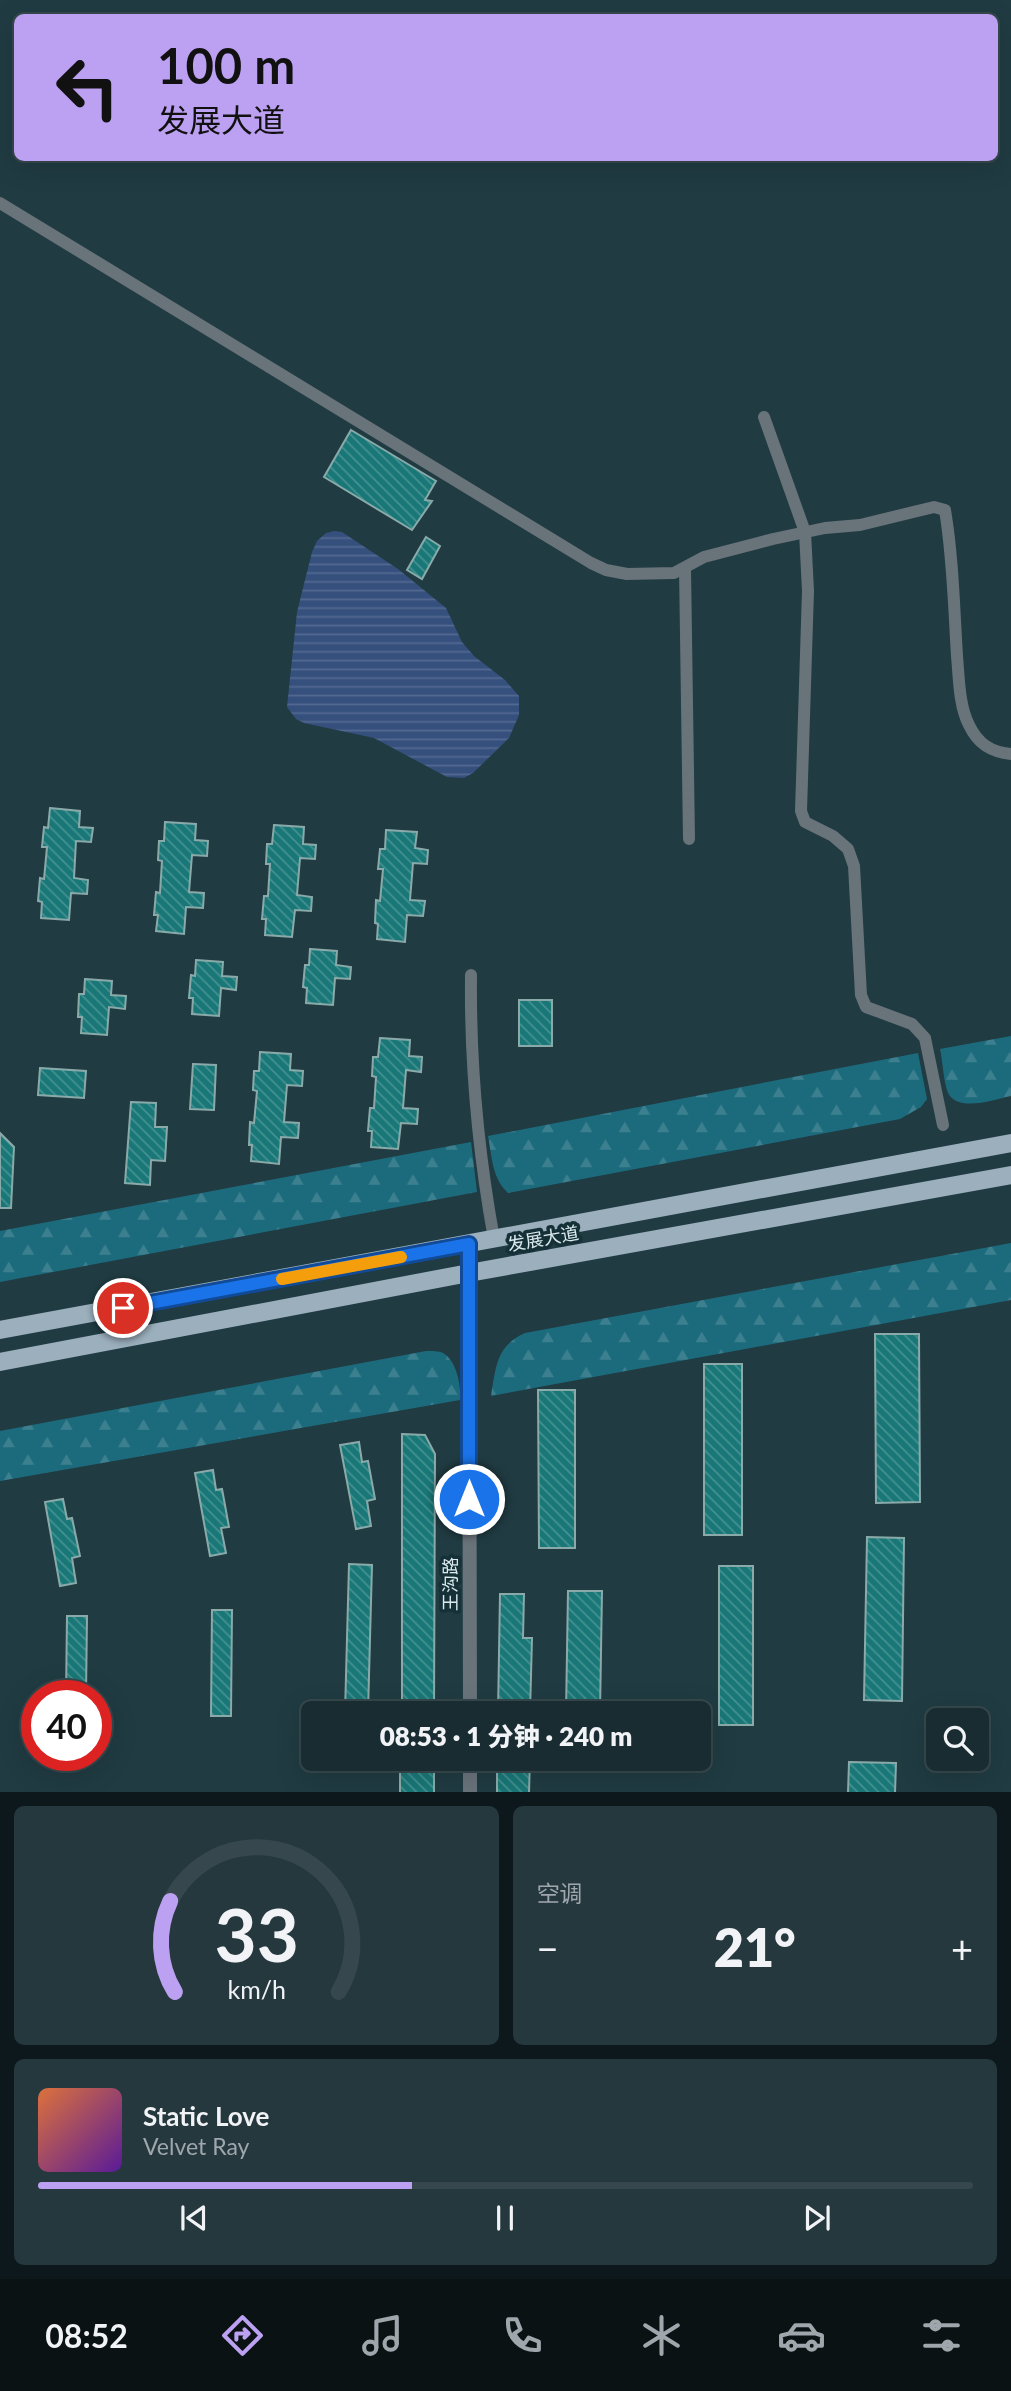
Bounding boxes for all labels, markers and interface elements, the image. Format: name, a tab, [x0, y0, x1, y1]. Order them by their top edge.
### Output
text: 100 m	[157, 36, 295, 94]
icon: left	[42, 42, 133, 133]
text: 发展大道	[157, 100, 285, 139]
street label: 发展大道	[506, 1221, 580, 1255]
pin	[93, 1278, 153, 1338]
icon: arrive	[104, 1289, 142, 1327]
position arrow	[432, 1462, 506, 1536]
street label: 王沟路	[439, 1557, 461, 1611]
speed limit sign: 40	[21, 1680, 112, 1771]
map controls	[926, 1708, 989, 1771]
button: search	[926, 1708, 989, 1771]
text: 08:53 · 1 分钟 · 240 m	[380, 1720, 632, 1752]
text: 空调	[537, 1879, 583, 1907]
text: 33	[214, 1890, 298, 1978]
text: 21°	[714, 1916, 796, 1978]
text: −	[537, 1925, 559, 1971]
text: +	[951, 1925, 973, 1971]
text: km/h	[227, 1973, 286, 2003]
text: Static Love	[143, 2100, 270, 2132]
text: Velvet Ray	[143, 2132, 249, 2160]
icon: previous	[175, 2199, 213, 2237]
icon: pause	[486, 2199, 524, 2237]
icon: next	[798, 2199, 836, 2237]
icon: directions	[218, 2311, 267, 2360]
icon: music	[358, 2311, 407, 2360]
icon: phone	[498, 2311, 547, 2360]
icon: climate	[637, 2311, 686, 2360]
icon: car	[777, 2311, 826, 2360]
icon: filters	[917, 2311, 966, 2360]
text: 08:52	[45, 2316, 128, 2355]

